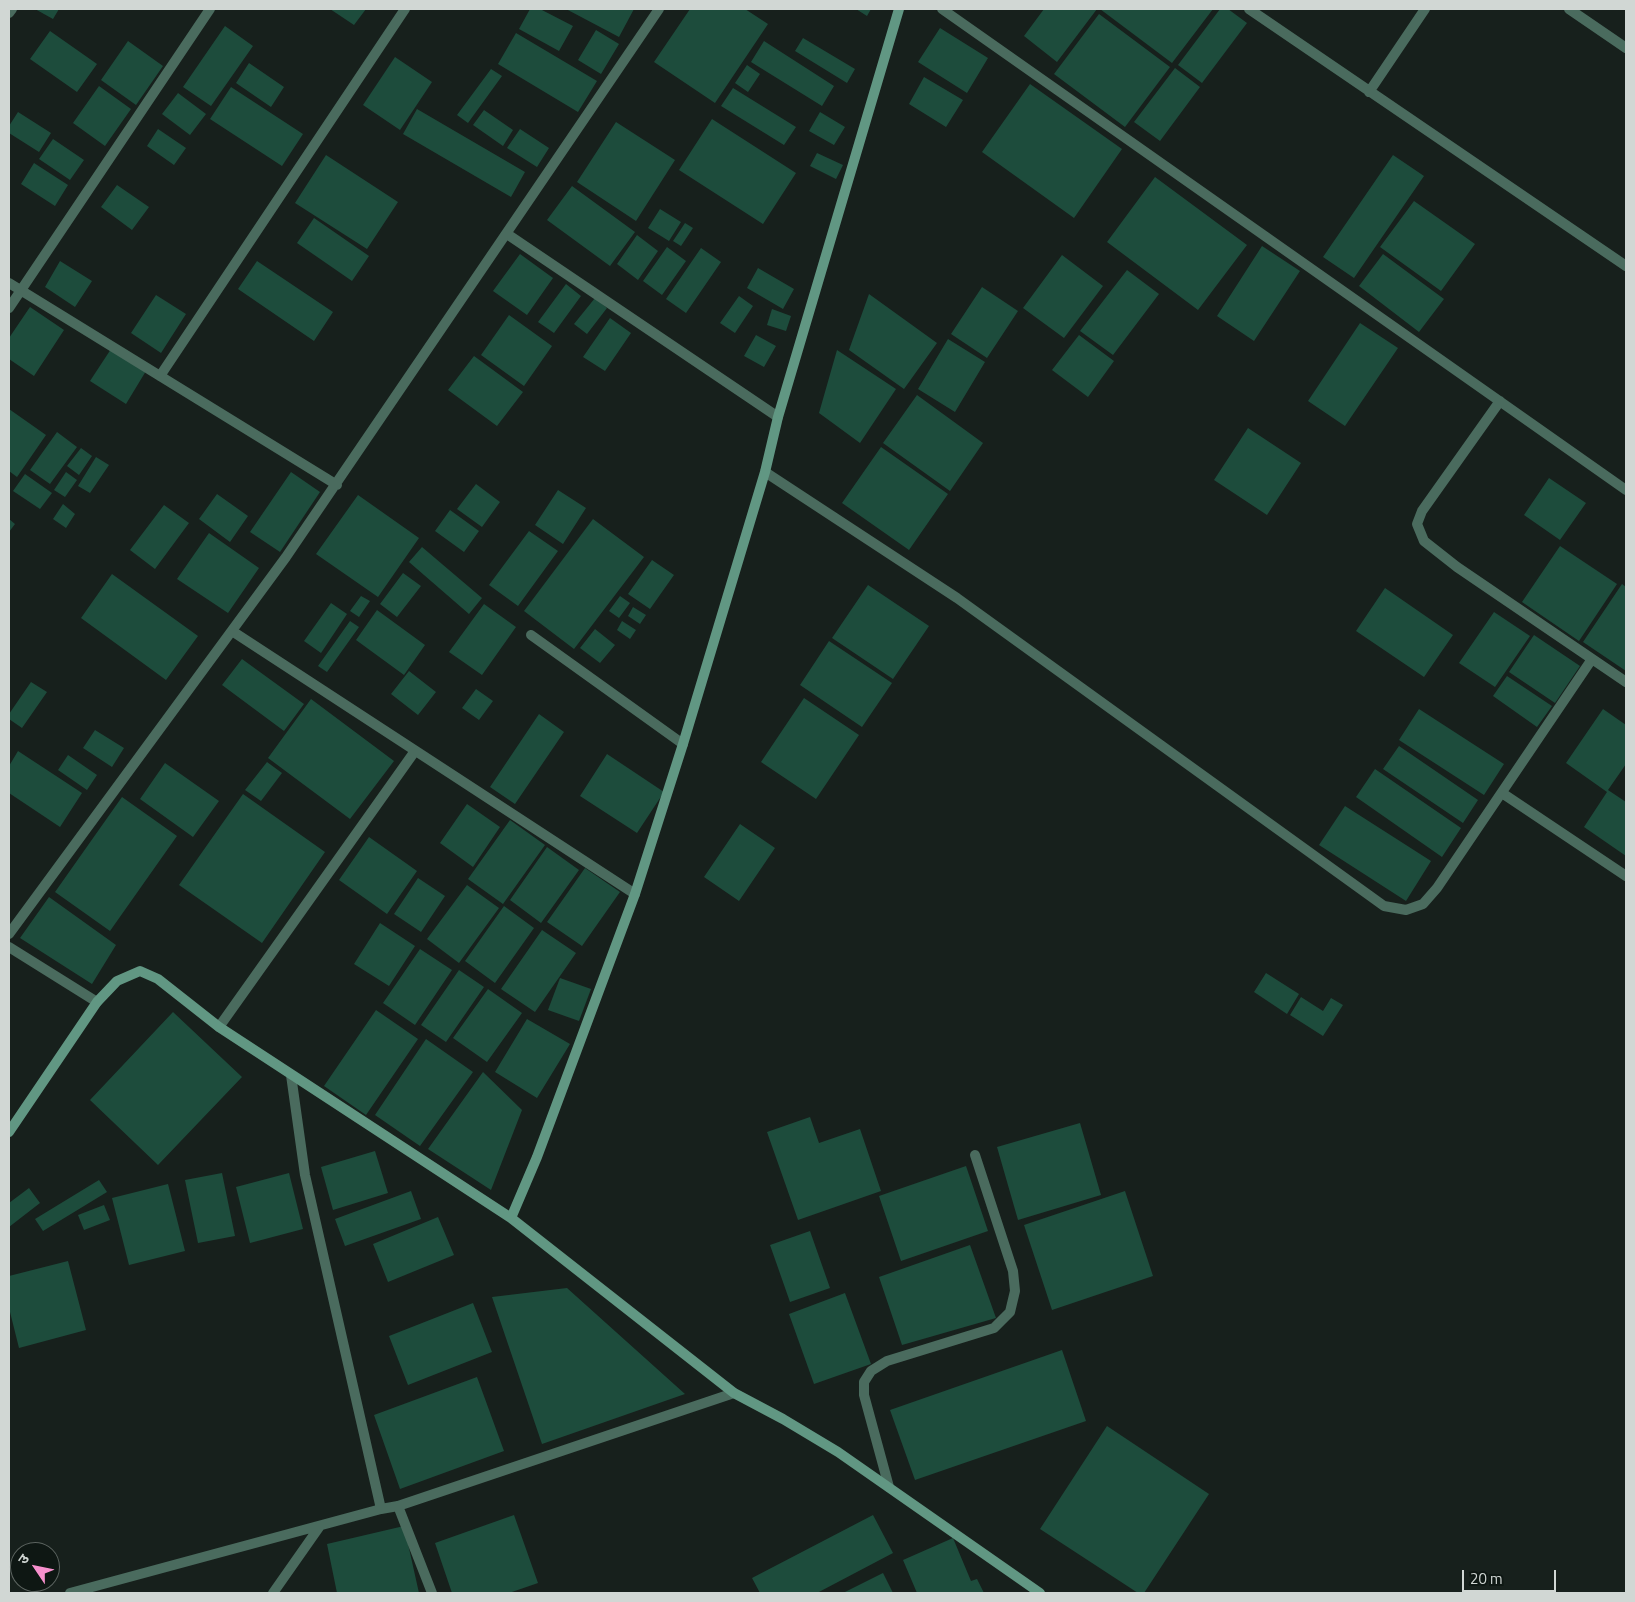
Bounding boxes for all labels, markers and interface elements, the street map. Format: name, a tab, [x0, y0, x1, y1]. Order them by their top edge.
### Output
north arrow	[10, 1542, 60, 1592]
text: उ	[12, 1550, 34, 1568]
scale bar	[1465, 1560, 1559, 1592]
text: 20 m	[1470, 1567, 1503, 1590]

